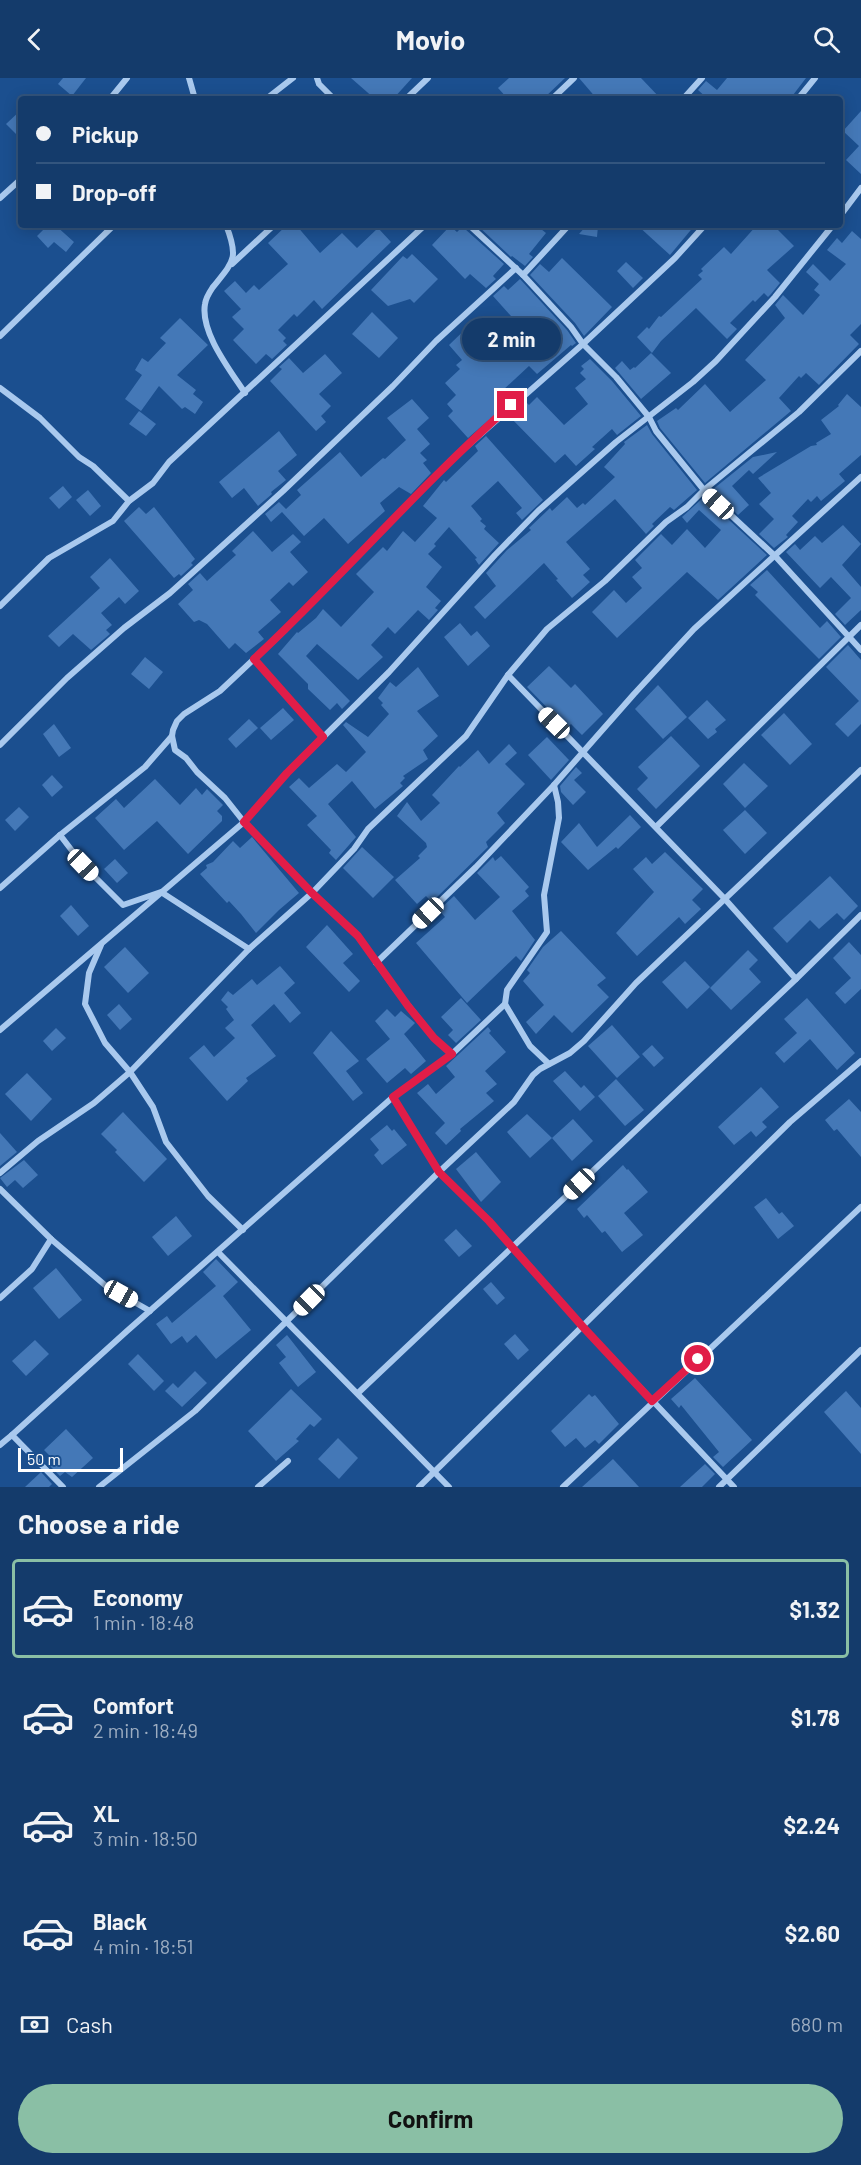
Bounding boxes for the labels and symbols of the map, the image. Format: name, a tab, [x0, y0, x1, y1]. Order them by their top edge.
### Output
callout: 2 min	[462, 318, 560, 360]
route end	[497, 391, 524, 418]
car	[699, 485, 737, 523]
car	[535, 704, 573, 742]
car	[64, 846, 102, 884]
car	[409, 894, 447, 932]
car	[560, 1165, 598, 1203]
car	[101, 1277, 141, 1311]
car	[290, 1281, 328, 1319]
route start	[684, 1345, 711, 1372]
scale bar	[18, 1445, 123, 1472]

